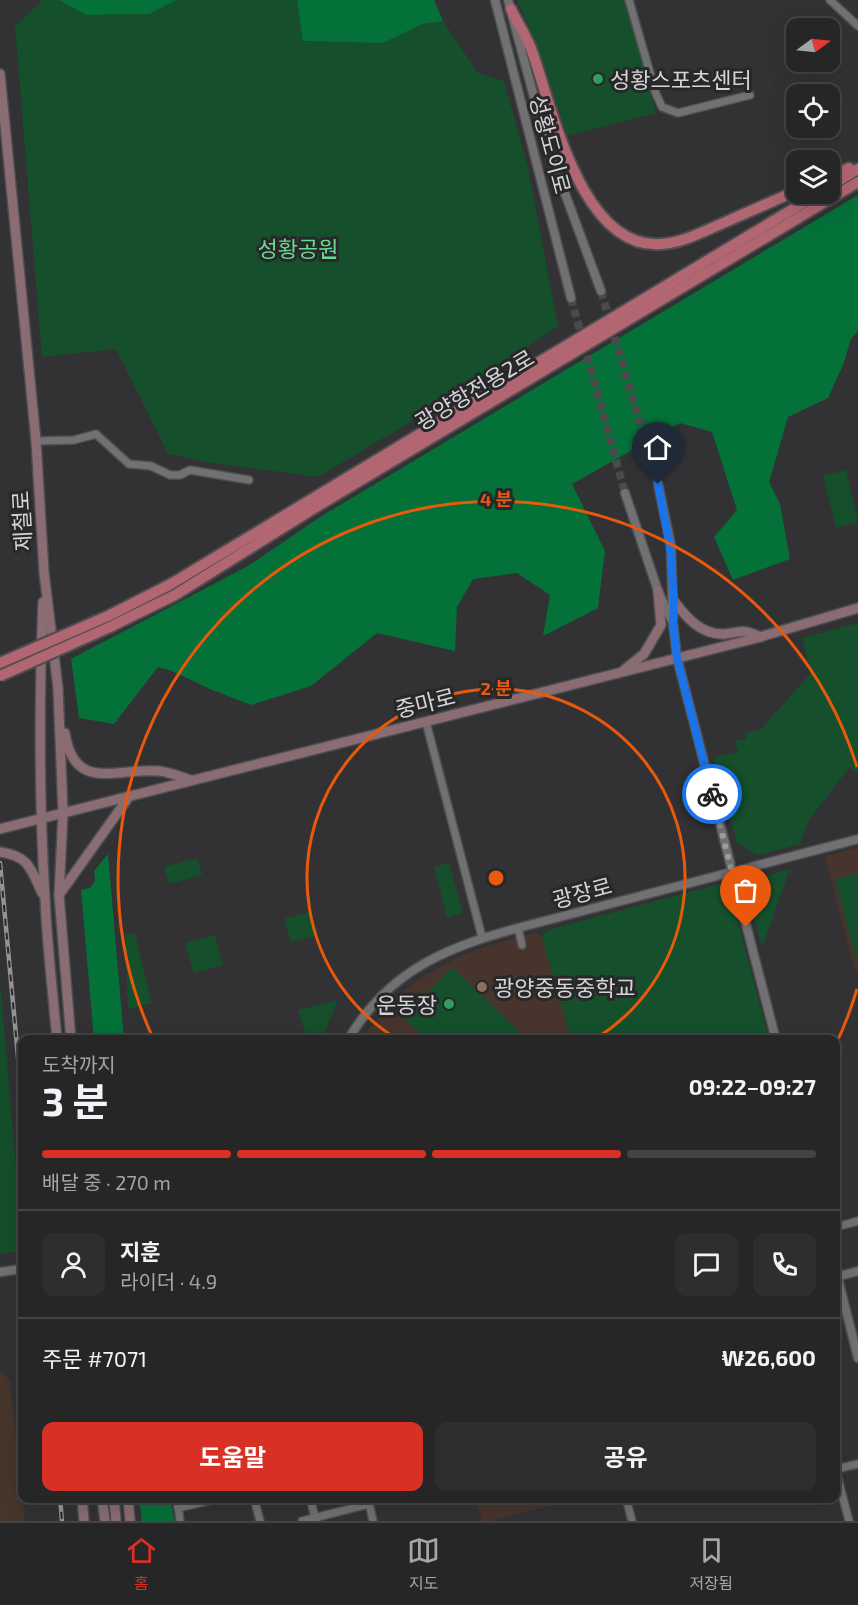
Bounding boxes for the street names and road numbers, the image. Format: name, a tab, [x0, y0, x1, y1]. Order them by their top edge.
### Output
street label: 성황도이로	[525, 92, 577, 196]
street label: 광양항전용2로	[410, 343, 538, 435]
street label: 제철로	[6, 490, 36, 552]
street label: 중마로	[392, 682, 458, 722]
street label: 광장로	[549, 872, 615, 912]

